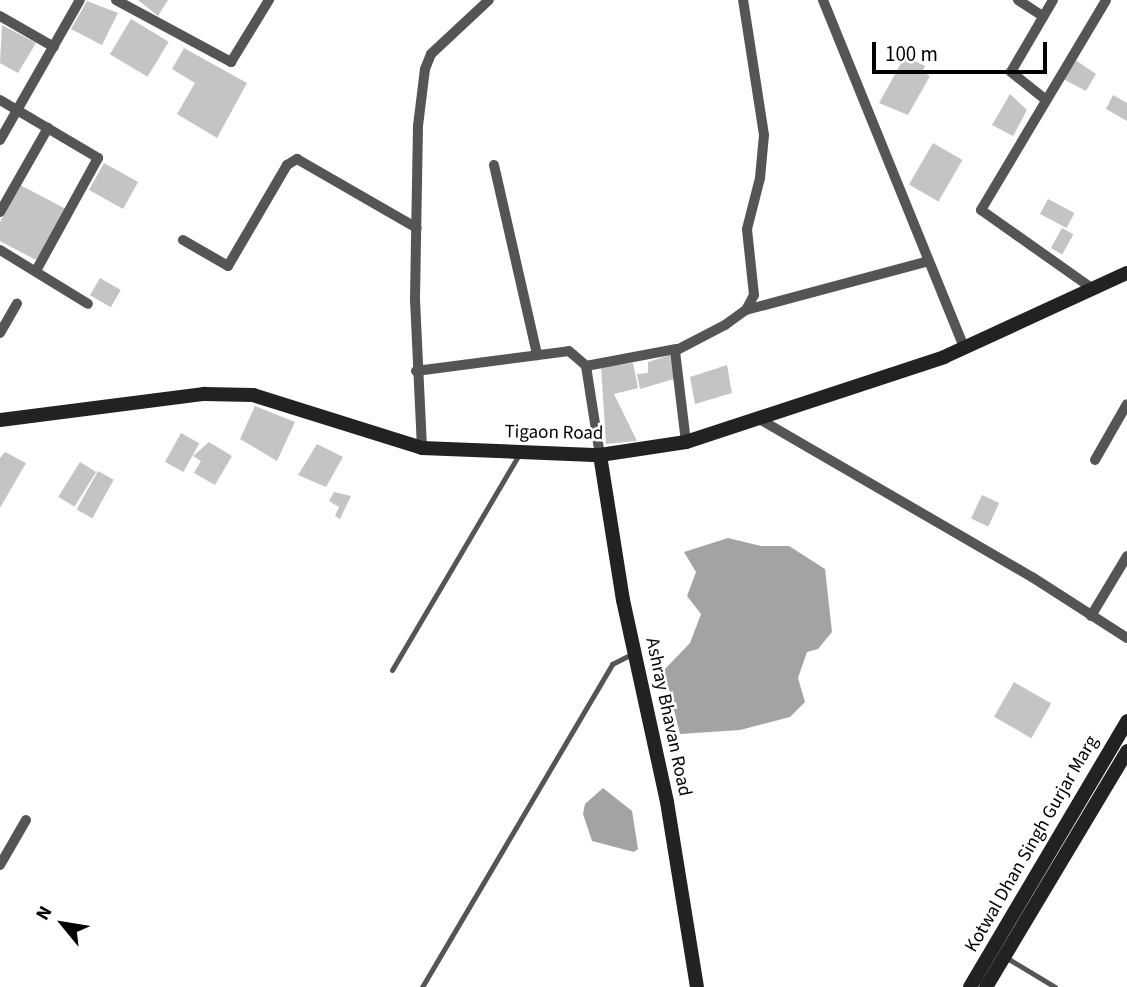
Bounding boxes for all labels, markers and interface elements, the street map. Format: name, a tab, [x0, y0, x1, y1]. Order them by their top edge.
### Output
scale bar	[875, 28, 1050, 72]
text: 100 m	[885, 39, 938, 69]
street label: Tigaon Road	[504, 421, 604, 445]
street label: Ashray Bhavan Road	[640, 636, 696, 798]
street label: Kotwal Dhan Singh Gurjar Marg	[961, 732, 1103, 956]
north arrow	[28, 889, 98, 959]
text: N	[30, 901, 59, 925]

